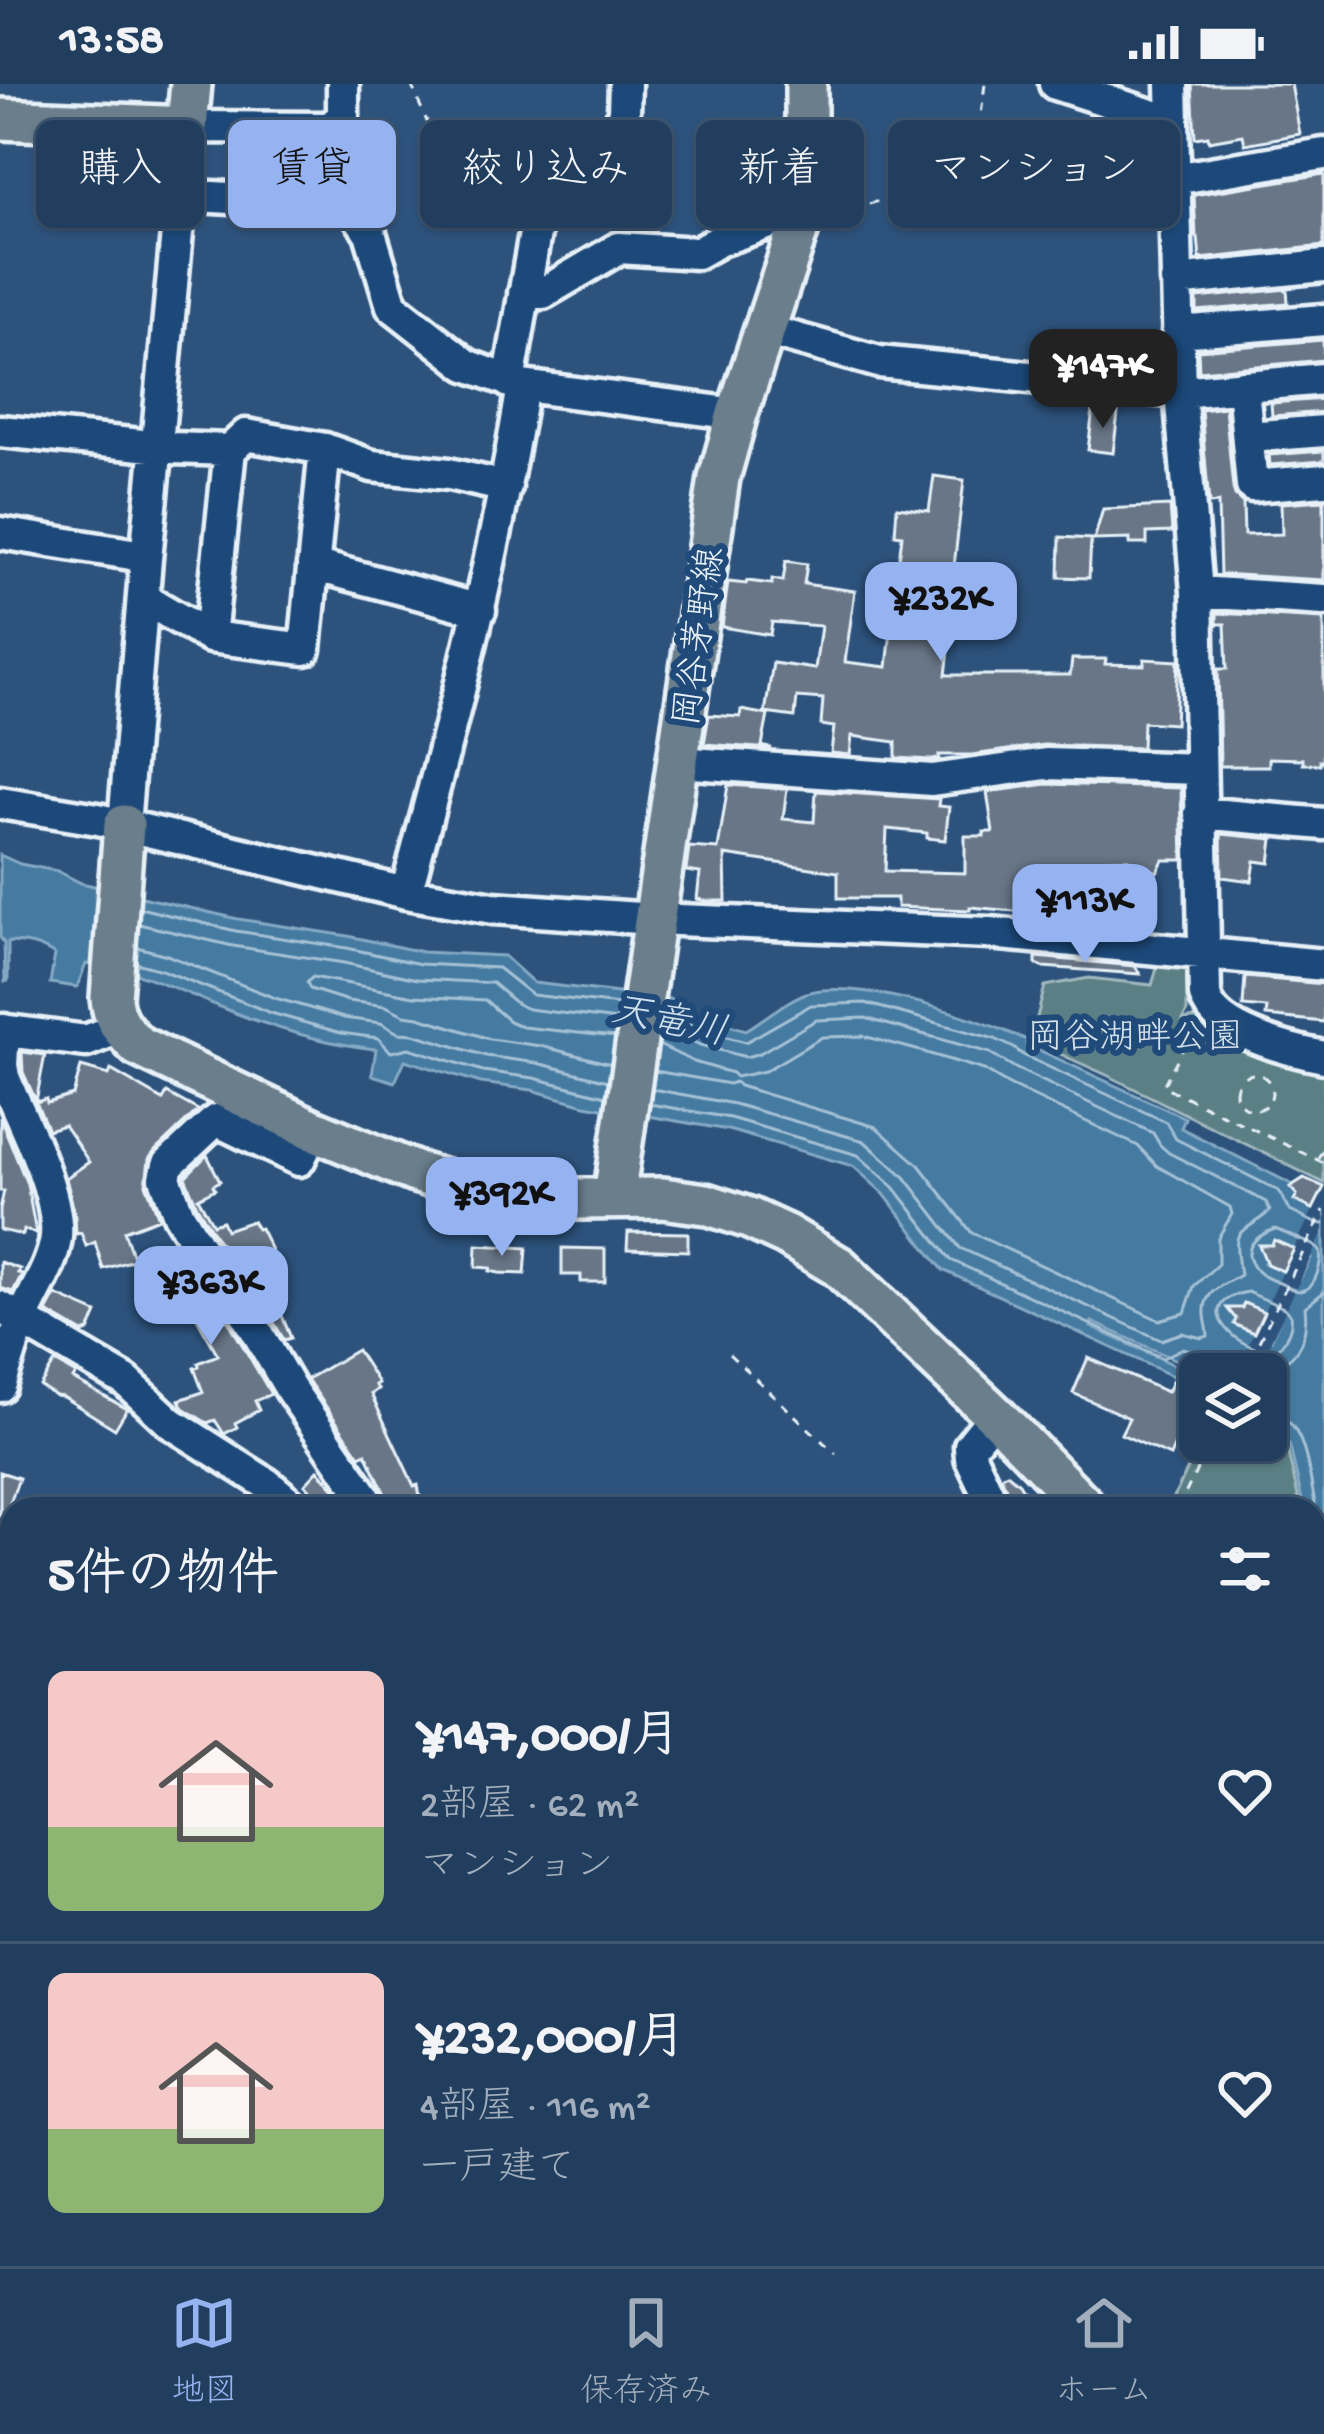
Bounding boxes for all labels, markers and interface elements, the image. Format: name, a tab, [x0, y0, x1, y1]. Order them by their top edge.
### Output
text: 13:58	[60, 16, 164, 69]
chip: 購入	[36, 120, 204, 228]
chip: 賃貸	[228, 120, 396, 228]
chip: 絞り込み	[420, 120, 672, 228]
chip: 新着	[696, 120, 864, 228]
chip: マンション	[888, 120, 1180, 228]
pin: ¥147K	[1019, 329, 1187, 431]
text: ¥147K	[1056, 345, 1150, 391]
street label: 岡谷茅野線	[667, 545, 736, 729]
pin: ¥232K	[857, 562, 1025, 664]
text: ¥232K	[892, 578, 990, 624]
pin: ¥113K	[1001, 864, 1169, 966]
text: ¥113K	[1039, 880, 1131, 926]
water label: 天竜川	[607, 988, 731, 1060]
park label: 岡谷湖畔公園	[1027, 1018, 1243, 1062]
pin: ¥392K	[418, 1157, 586, 1259]
text: ¥392K	[453, 1173, 551, 1219]
pin: ¥363K	[127, 1246, 295, 1348]
text: ¥363K	[161, 1262, 261, 1308]
map controls	[1179, 1353, 1287, 1461]
button: layers	[1179, 1353, 1287, 1461]
icon: filters	[1212, 1536, 1278, 1602]
text: 5件の物件	[48, 1549, 279, 1609]
text: ¥147,000/月	[420, 1710, 681, 1770]
icon: home	[144, 1719, 288, 1863]
icon: heart	[1212, 1758, 1278, 1824]
text: 2部屋 · 62 m²	[420, 1785, 639, 1831]
text: マンション	[420, 1846, 613, 1892]
text: ¥232,000/月	[420, 2012, 686, 2072]
icon: home	[144, 2021, 288, 2165]
icon: heart	[1212, 2060, 1278, 2126]
text: 4部屋 · 116 m²	[420, 2087, 651, 2133]
text: 一戸建て	[420, 2148, 576, 2194]
tab: 地図	[171, 2290, 237, 2413]
tab: 保存済み	[580, 2290, 712, 2413]
tab: ホーム	[1055, 2290, 1153, 2413]

